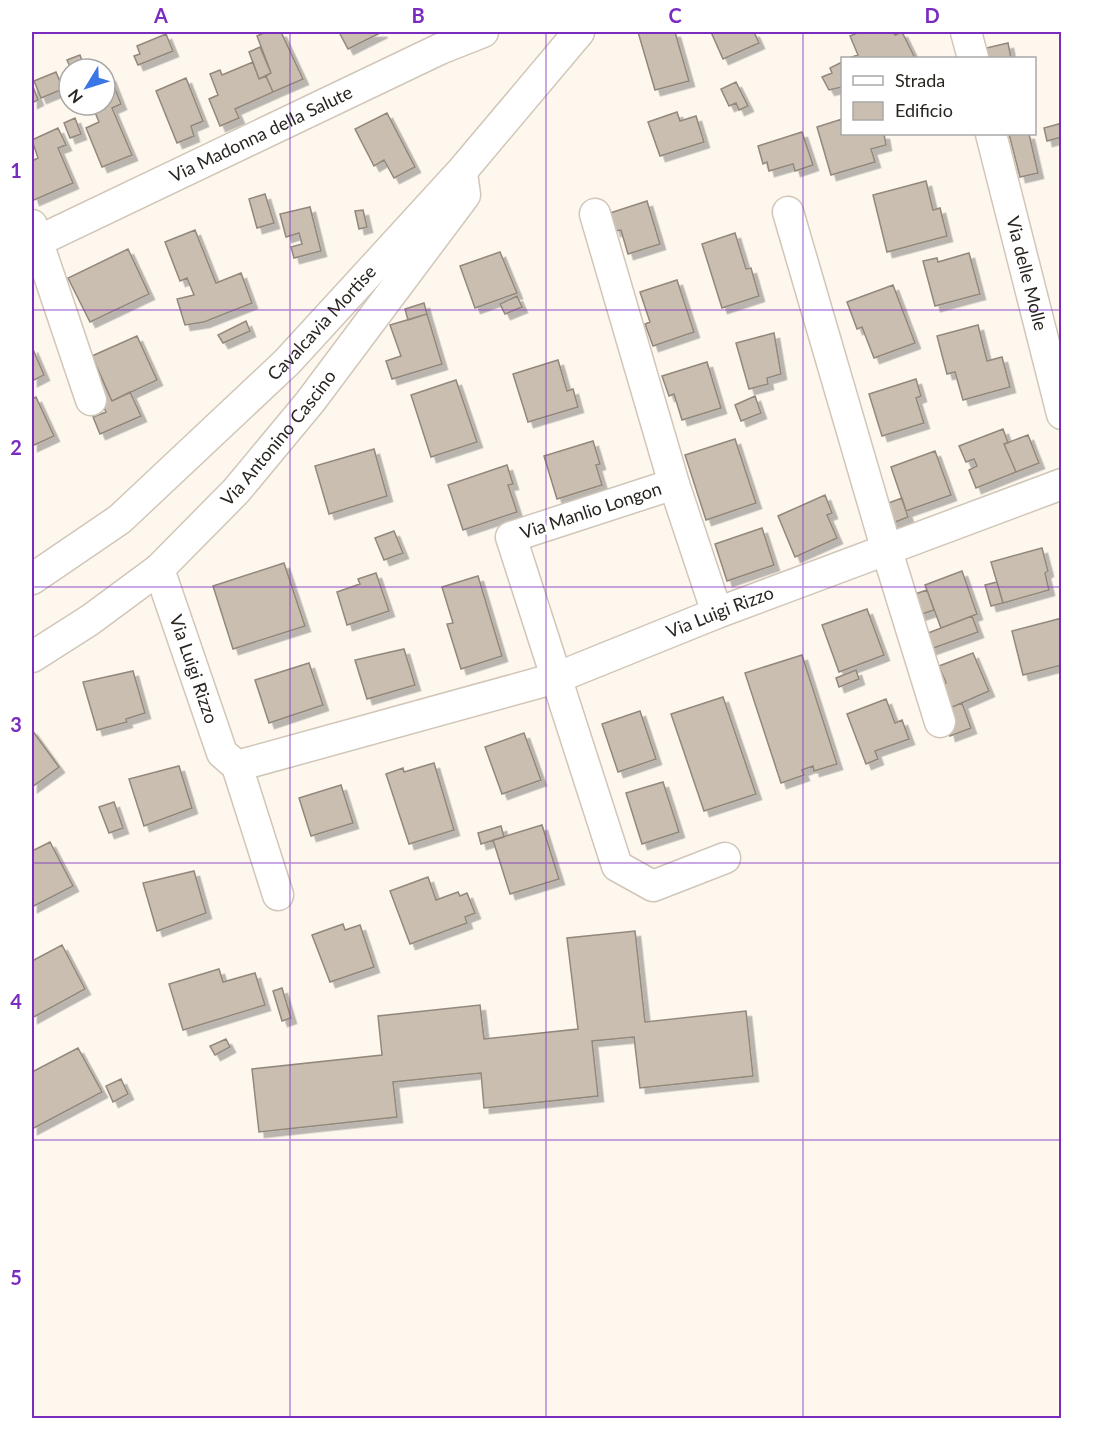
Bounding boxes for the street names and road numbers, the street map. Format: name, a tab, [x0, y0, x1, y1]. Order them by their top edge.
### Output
street label: Via Madonna della Salute	[166, 81, 356, 187]
street label: Via delle Molle	[1002, 214, 1052, 333]
street label: Cavalcavia Mortise	[262, 260, 380, 385]
street label: Via Antonino Cascino	[216, 365, 340, 510]
street label: Via Manlio Longon	[517, 477, 664, 543]
street label: Via Luigi Rizzo	[663, 581, 776, 642]
street label: Via Luigi Rizzo	[166, 612, 223, 726]

